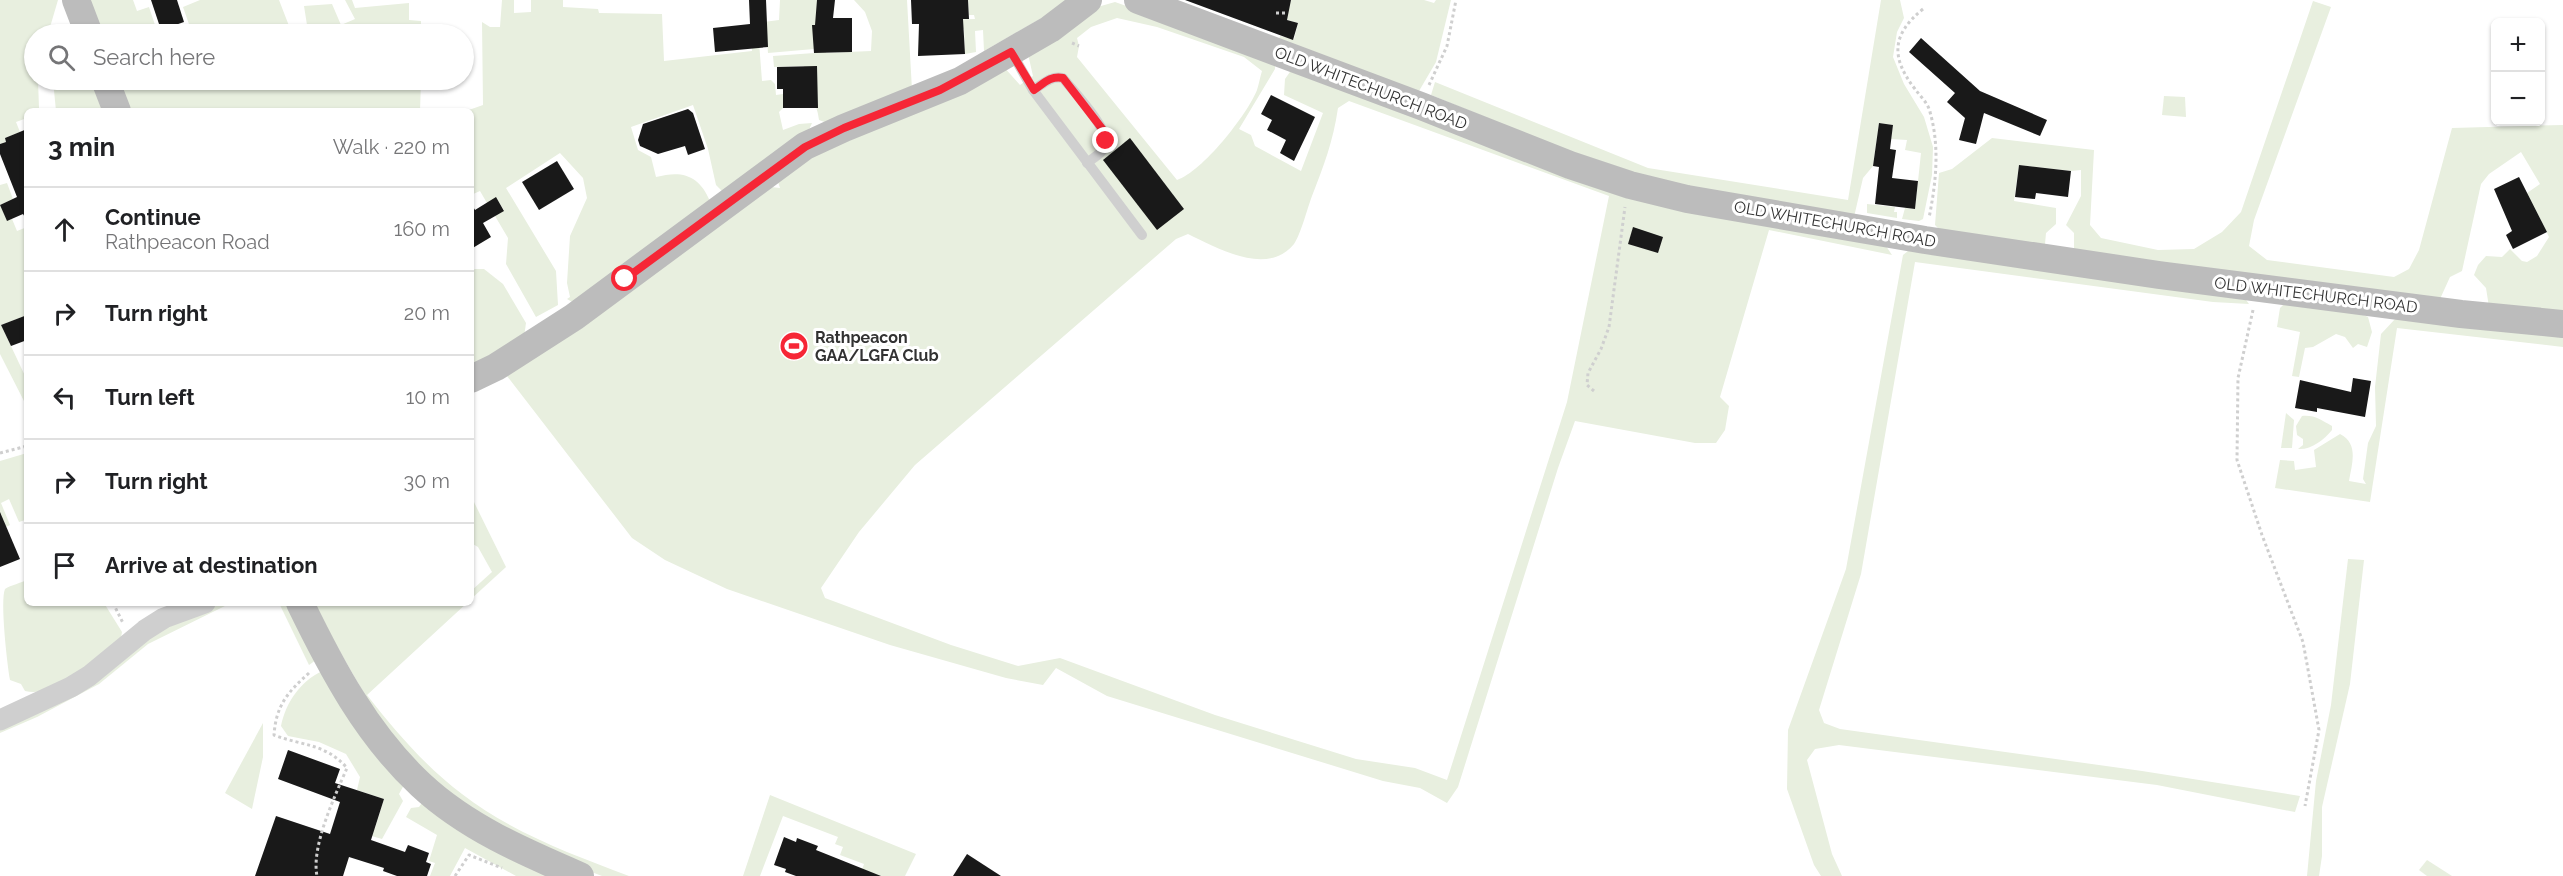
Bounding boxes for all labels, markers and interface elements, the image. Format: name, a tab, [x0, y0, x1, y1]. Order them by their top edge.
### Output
map controls	[2491, 18, 2545, 126]
button: +	[2491, 18, 2545, 72]
search box	[24, 24, 474, 90]
icon: search	[45, 41, 78, 74]
street label: OLD WHITECHURCH ROAD	[1272, 42, 1470, 134]
text: Search here	[93, 44, 215, 70]
button: −	[2491, 72, 2545, 126]
route end	[1092, 127, 1118, 153]
text: 3 min	[48, 132, 115, 162]
text: Walk · 220 m	[333, 135, 450, 159]
street label: OLD WHITECHURCH ROAD	[1733, 197, 1937, 251]
text: Continue	[105, 204, 201, 230]
icon: ahead	[48, 213, 81, 246]
text: 160 m	[394, 217, 450, 241]
text: Rathpeacon Road	[105, 230, 270, 254]
route start	[611, 265, 637, 291]
street label: OLD WHITECHURCH ROAD	[2213, 273, 2419, 317]
icon: right	[48, 297, 81, 330]
text: Turn right	[105, 300, 208, 326]
text: 20 m	[404, 301, 450, 325]
place label: Rathpeacon GAA/LGFA Club	[815, 328, 939, 365]
sports icon: Rathpeacon GAA/LGFA Club	[778, 330, 810, 362]
icon: left	[48, 381, 81, 414]
text: Turn left	[105, 384, 195, 410]
text: 10 m	[406, 385, 450, 409]
icon: right	[48, 465, 81, 498]
text: Turn right	[105, 468, 208, 494]
text: 30 m	[404, 469, 450, 493]
icon: arrive	[48, 549, 81, 582]
text: Arrive at destination	[105, 552, 318, 578]

